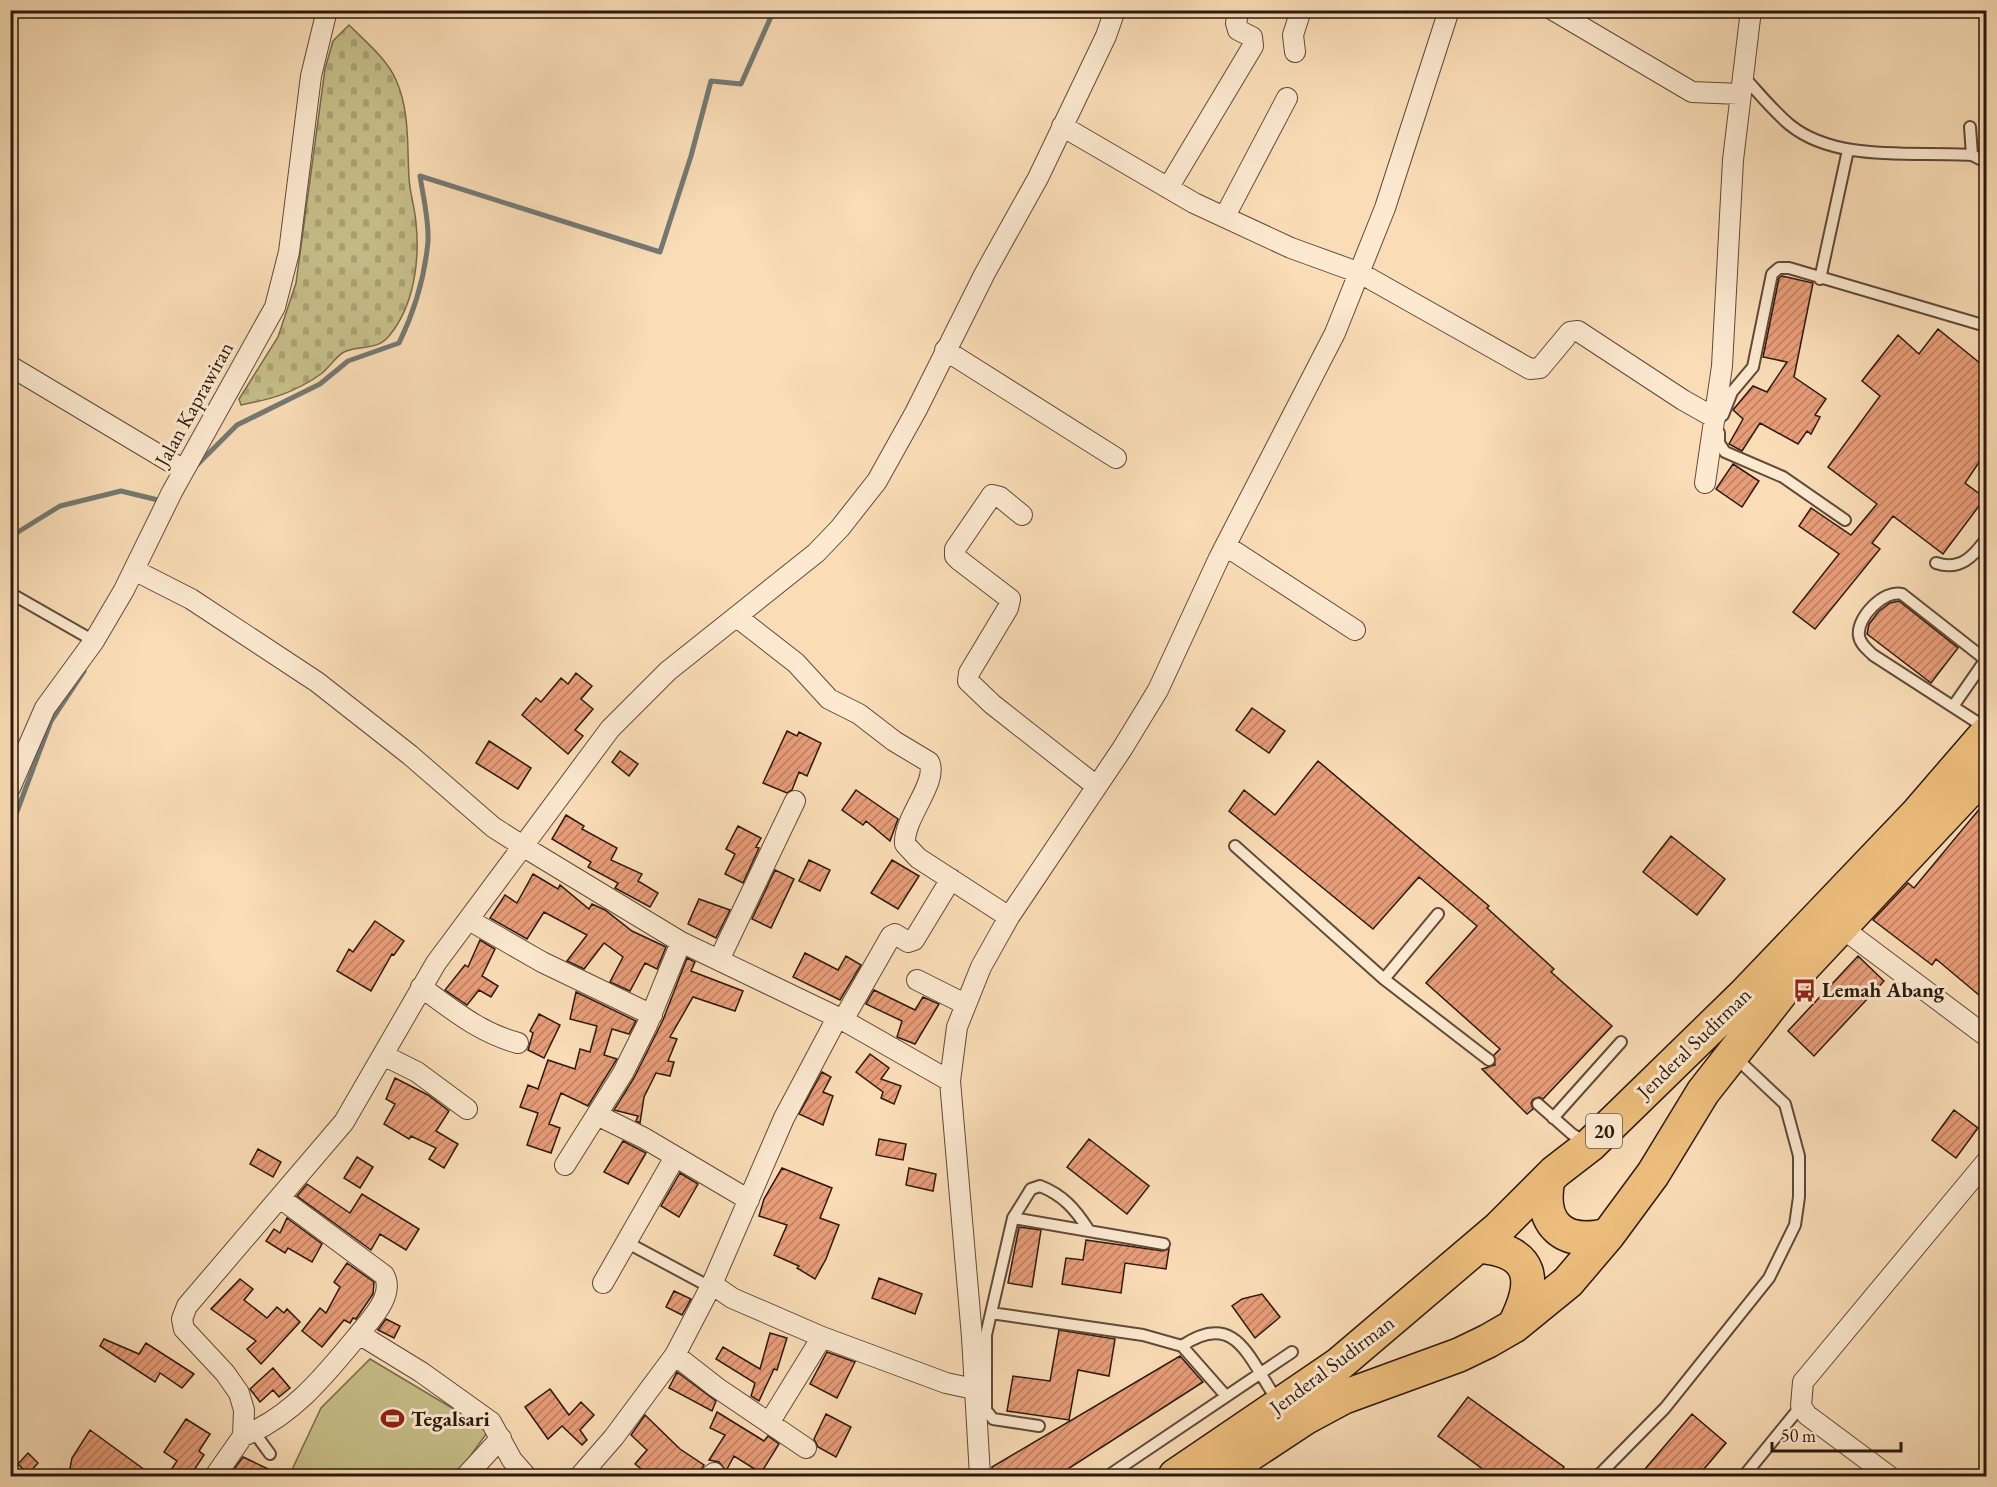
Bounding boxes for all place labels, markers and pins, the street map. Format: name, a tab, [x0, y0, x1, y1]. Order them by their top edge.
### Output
place label: Lemah Abang	[1822, 976, 1945, 1003]
bus stop icon: Lemah Abang	[1791, 977, 1817, 1003]
place label: Tegalsari	[411, 1405, 490, 1432]
sports icon: Tegalsari	[380, 1406, 406, 1432]

